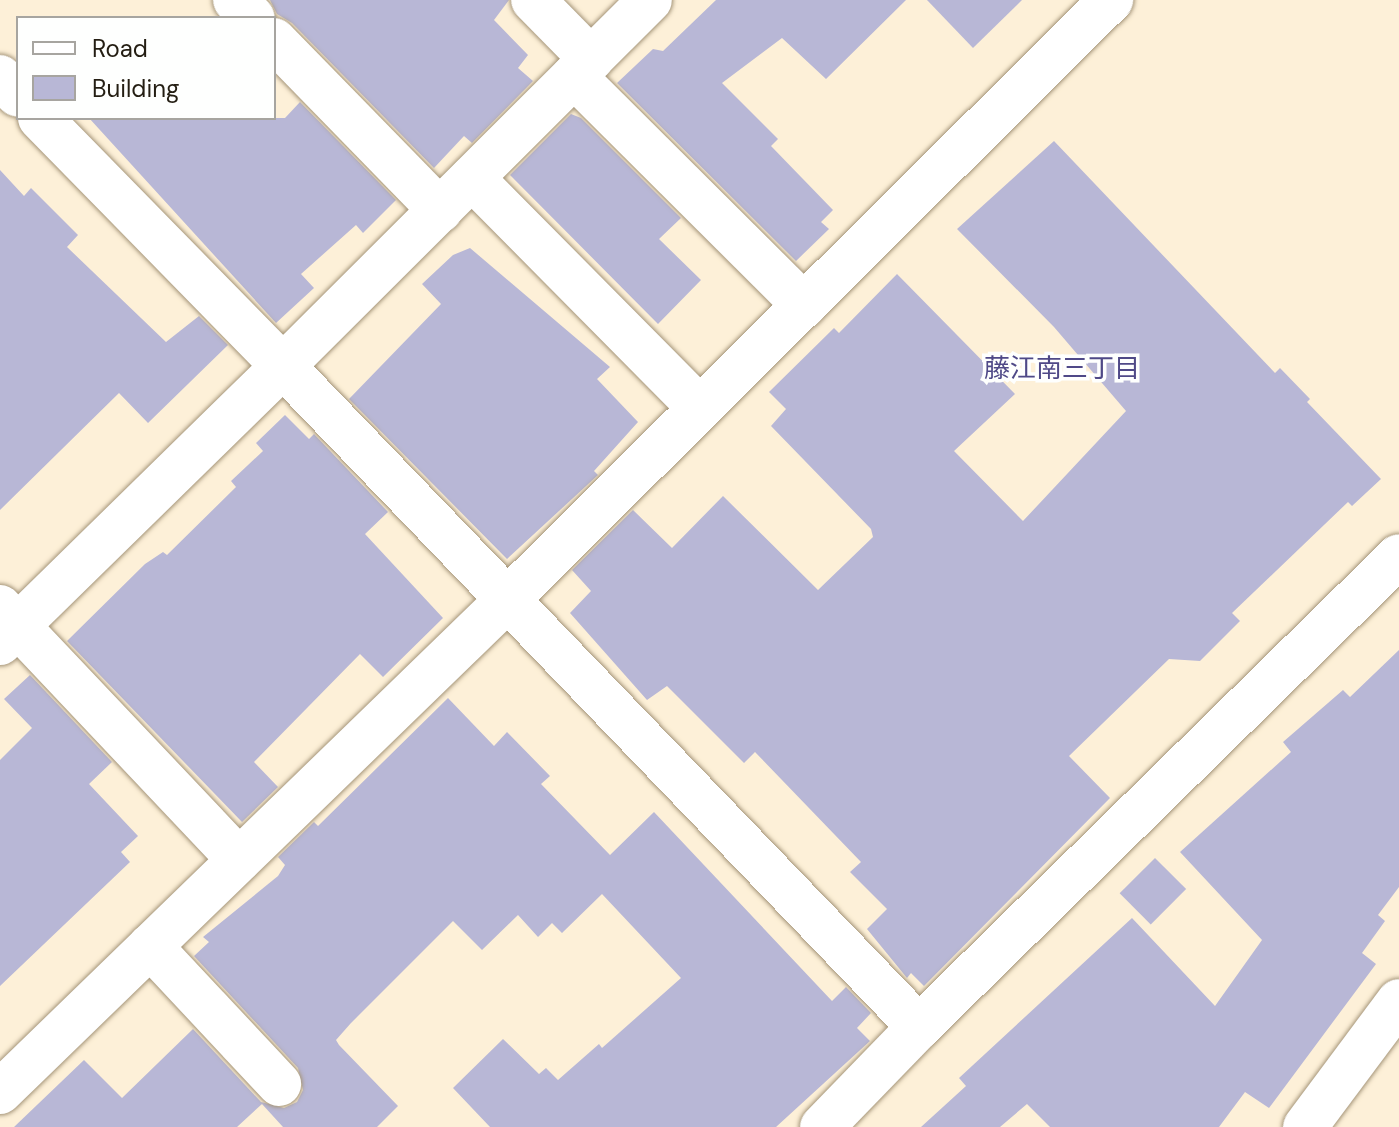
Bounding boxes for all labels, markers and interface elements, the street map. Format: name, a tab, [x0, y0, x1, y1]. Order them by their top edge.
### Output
legend	[16, 16, 276, 120]
text: Road	[92, 33, 148, 64]
text: Building	[92, 73, 179, 104]
district label: 藤江南三丁目	[984, 353, 1140, 385]

